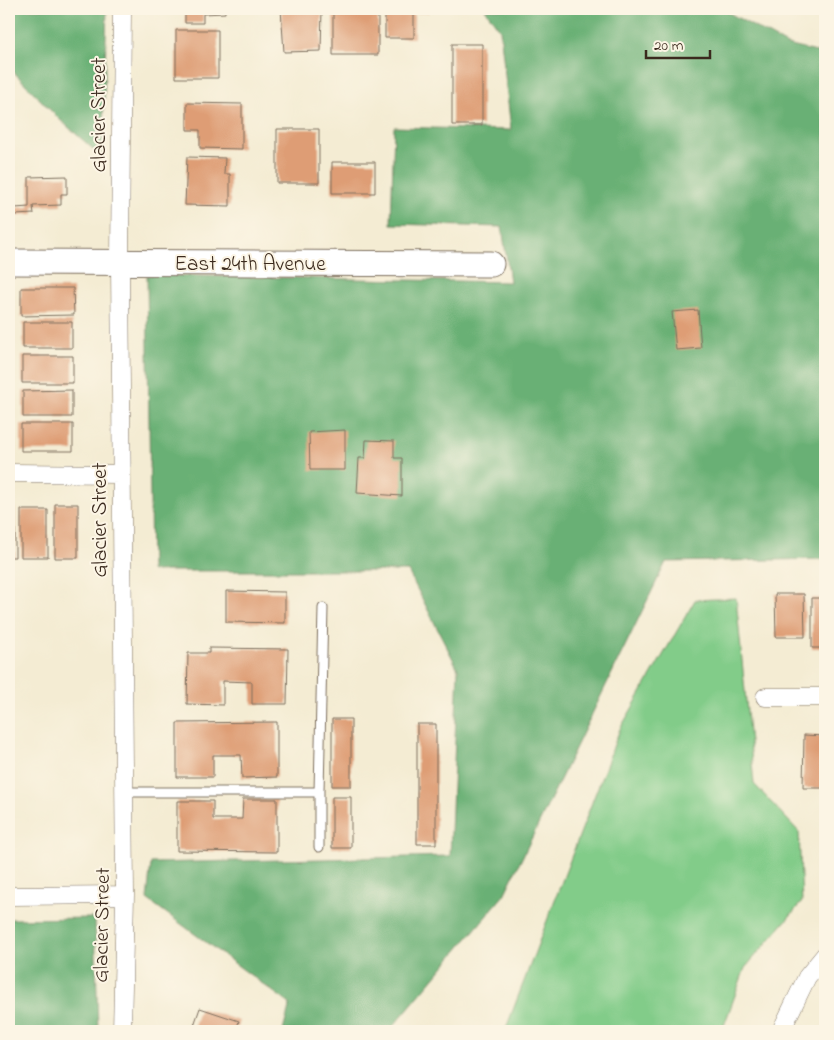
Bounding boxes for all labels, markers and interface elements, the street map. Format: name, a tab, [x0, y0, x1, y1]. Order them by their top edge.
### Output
scale bar	[646, 28, 710, 60]
text: 20 m	[654, 35, 684, 57]
street label: Glacier Street	[85, 57, 115, 173]
street label: East 24th Avenue	[174, 250, 326, 280]
street label: Glacier Street	[86, 462, 116, 578]
street label: Glacier Street	[87, 867, 119, 983]

